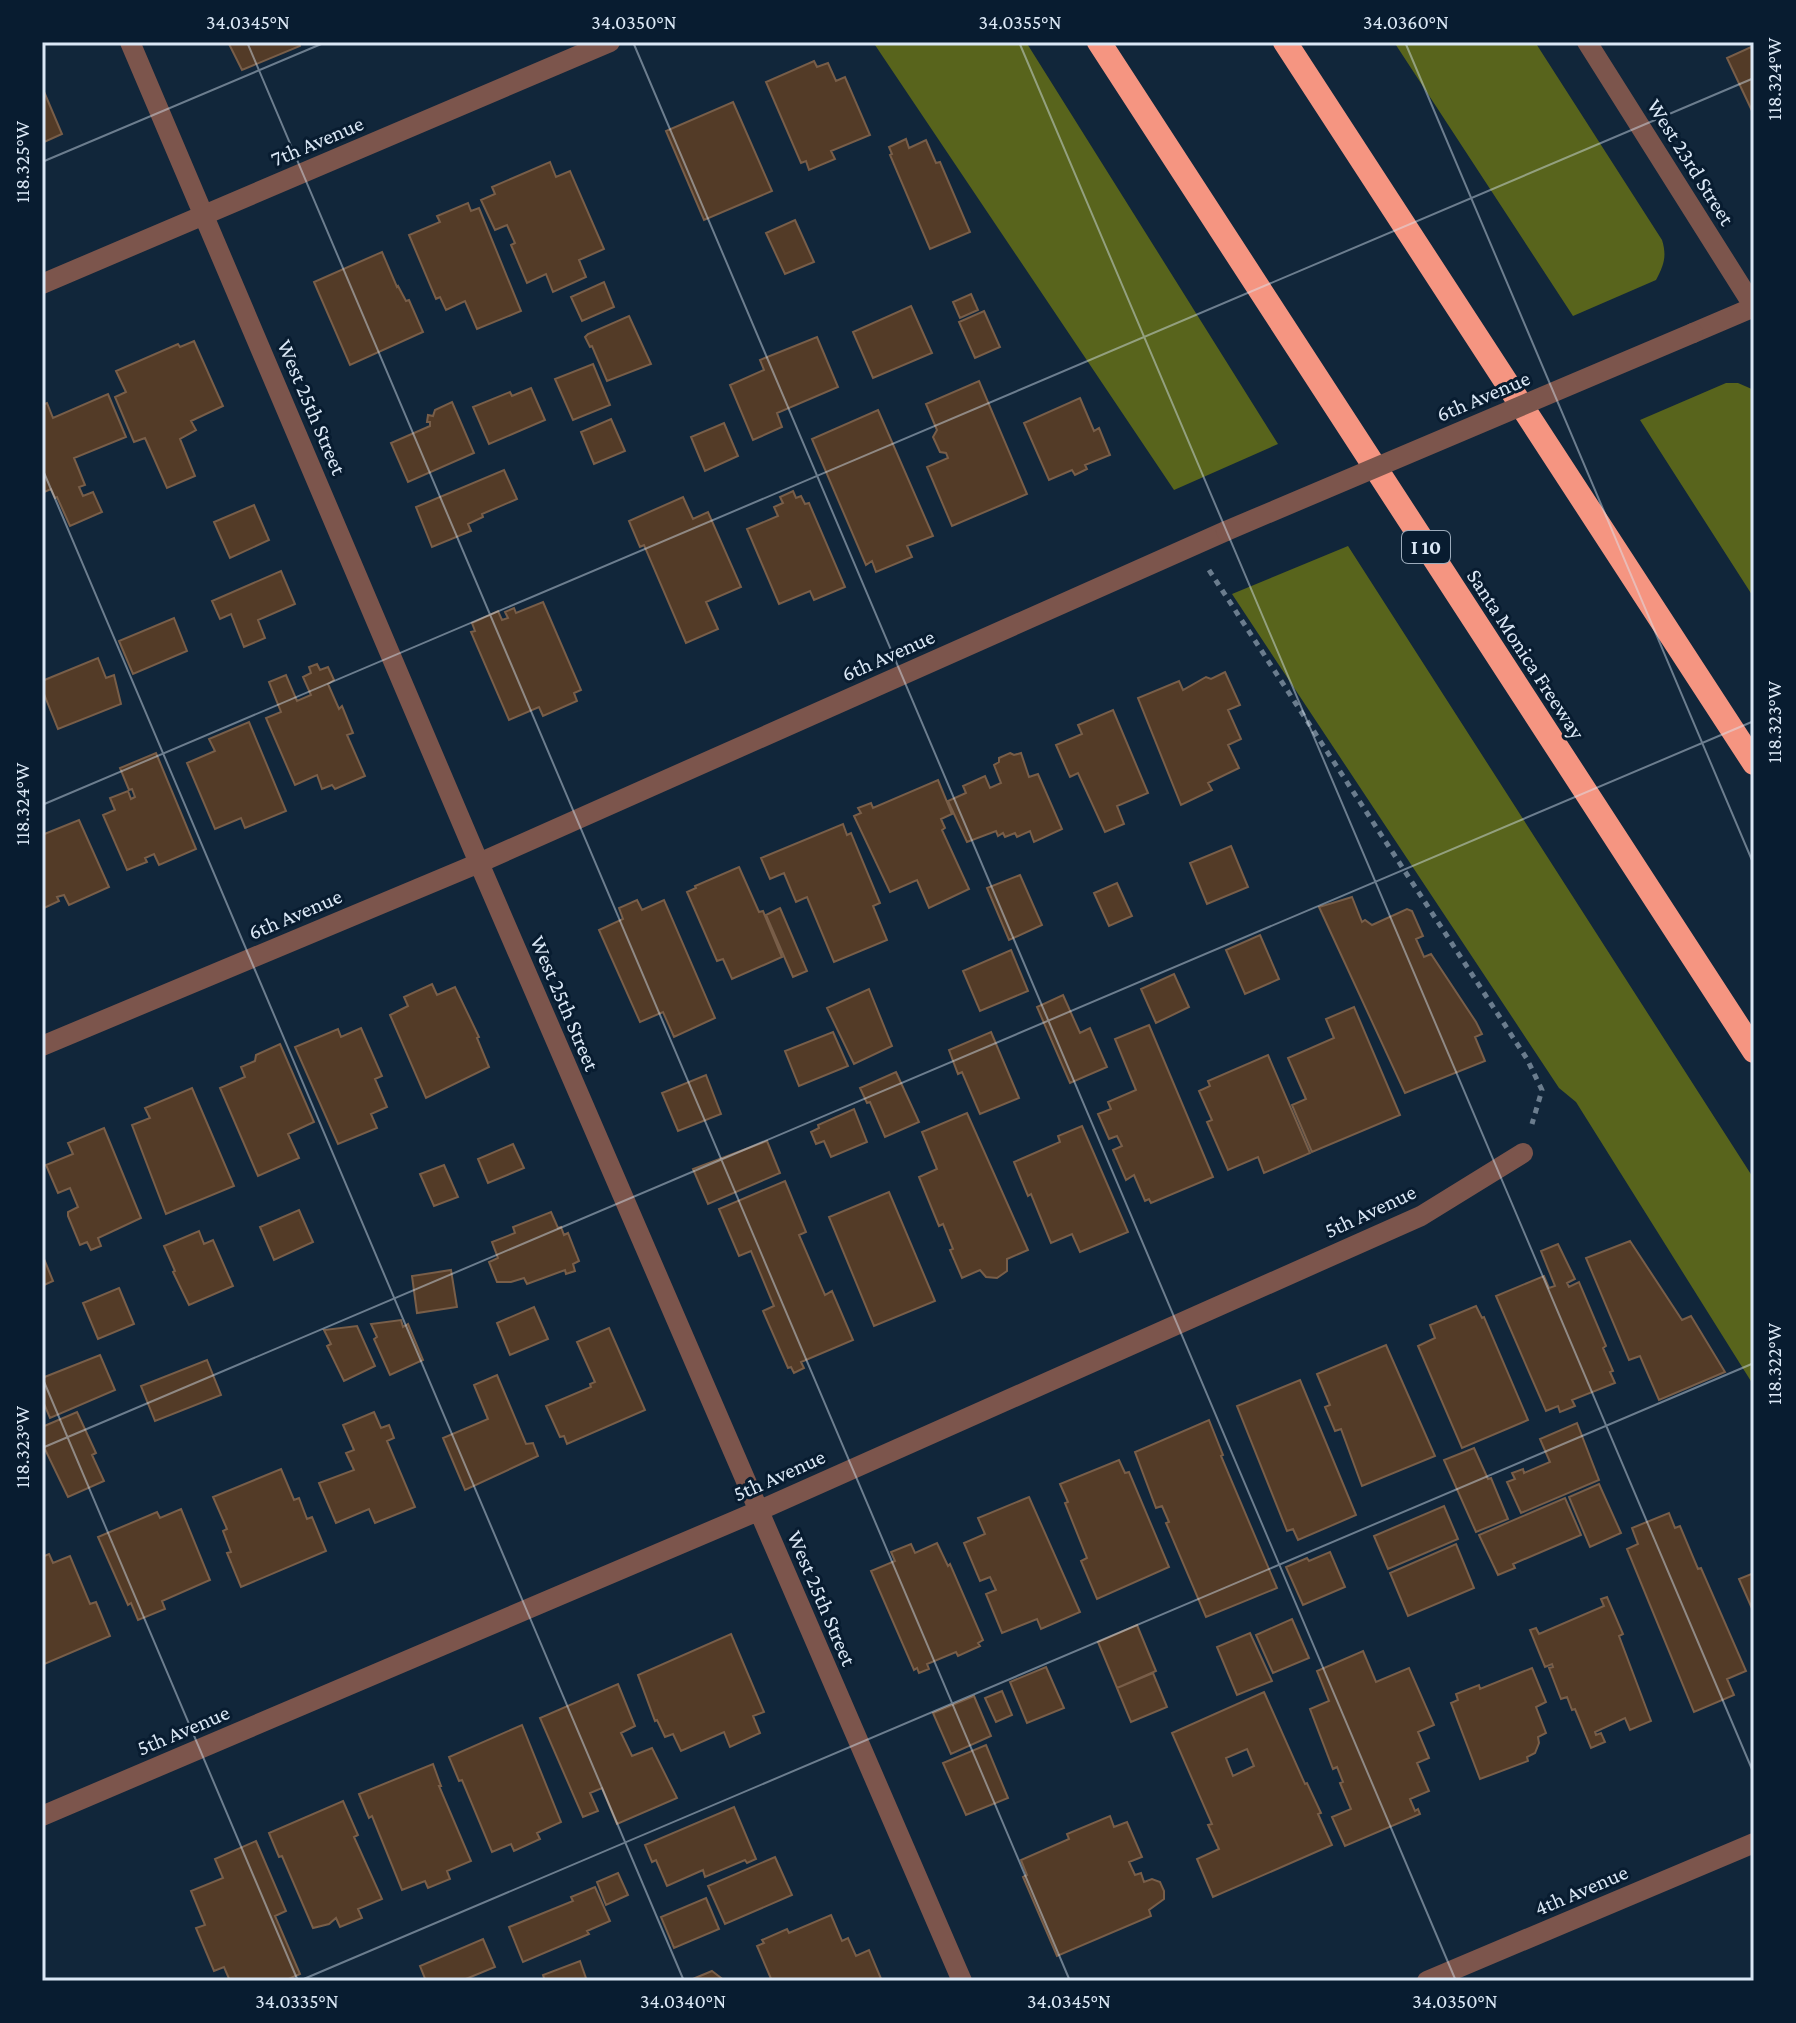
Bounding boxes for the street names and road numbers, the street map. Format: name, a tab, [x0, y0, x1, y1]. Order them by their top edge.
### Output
street label: West 23rd Street	[1642, 94, 1740, 231]
street label: 7th Avenue	[267, 110, 367, 172]
street label: West 25th Street	[272, 336, 352, 479]
street label: 6th Avenue	[1433, 365, 1533, 427]
road number: I 10	[1402, 531, 1450, 563]
street label: Santa Monica Freeway	[1462, 564, 1591, 744]
street label: 6th Avenue	[838, 623, 938, 687]
street label: 6th Avenue	[245, 883, 345, 945]
street label: West 25th Street	[525, 932, 605, 1075]
street label: 5th Avenue	[1320, 1179, 1420, 1243]
street label: 5th Avenue	[729, 1444, 829, 1506]
street label: West 25th Street	[782, 1527, 862, 1670]
street label: 5th Avenue	[133, 1699, 233, 1761]
street label: 4th Avenue	[1530, 1859, 1632, 1921]

